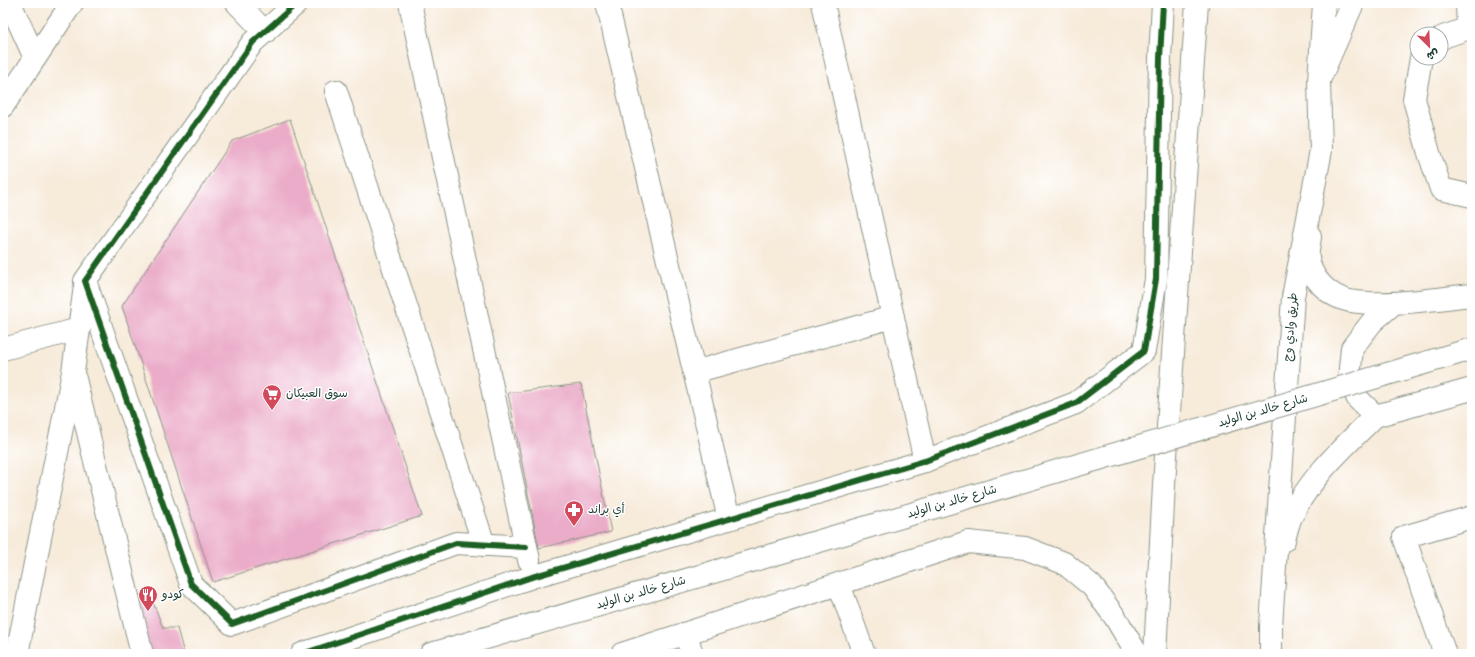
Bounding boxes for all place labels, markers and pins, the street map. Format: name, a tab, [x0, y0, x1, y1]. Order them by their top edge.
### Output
supermarket icon: سوق العبيكان	[261, 383, 283, 411]
place label: سوق العبيكان	[286, 386, 348, 402]
pharmacy icon: أي براند	[563, 499, 585, 527]
place label: أي براند	[588, 502, 625, 518]
restaurant icon: كودو	[137, 584, 159, 612]
place label: كودو	[161, 587, 184, 603]

